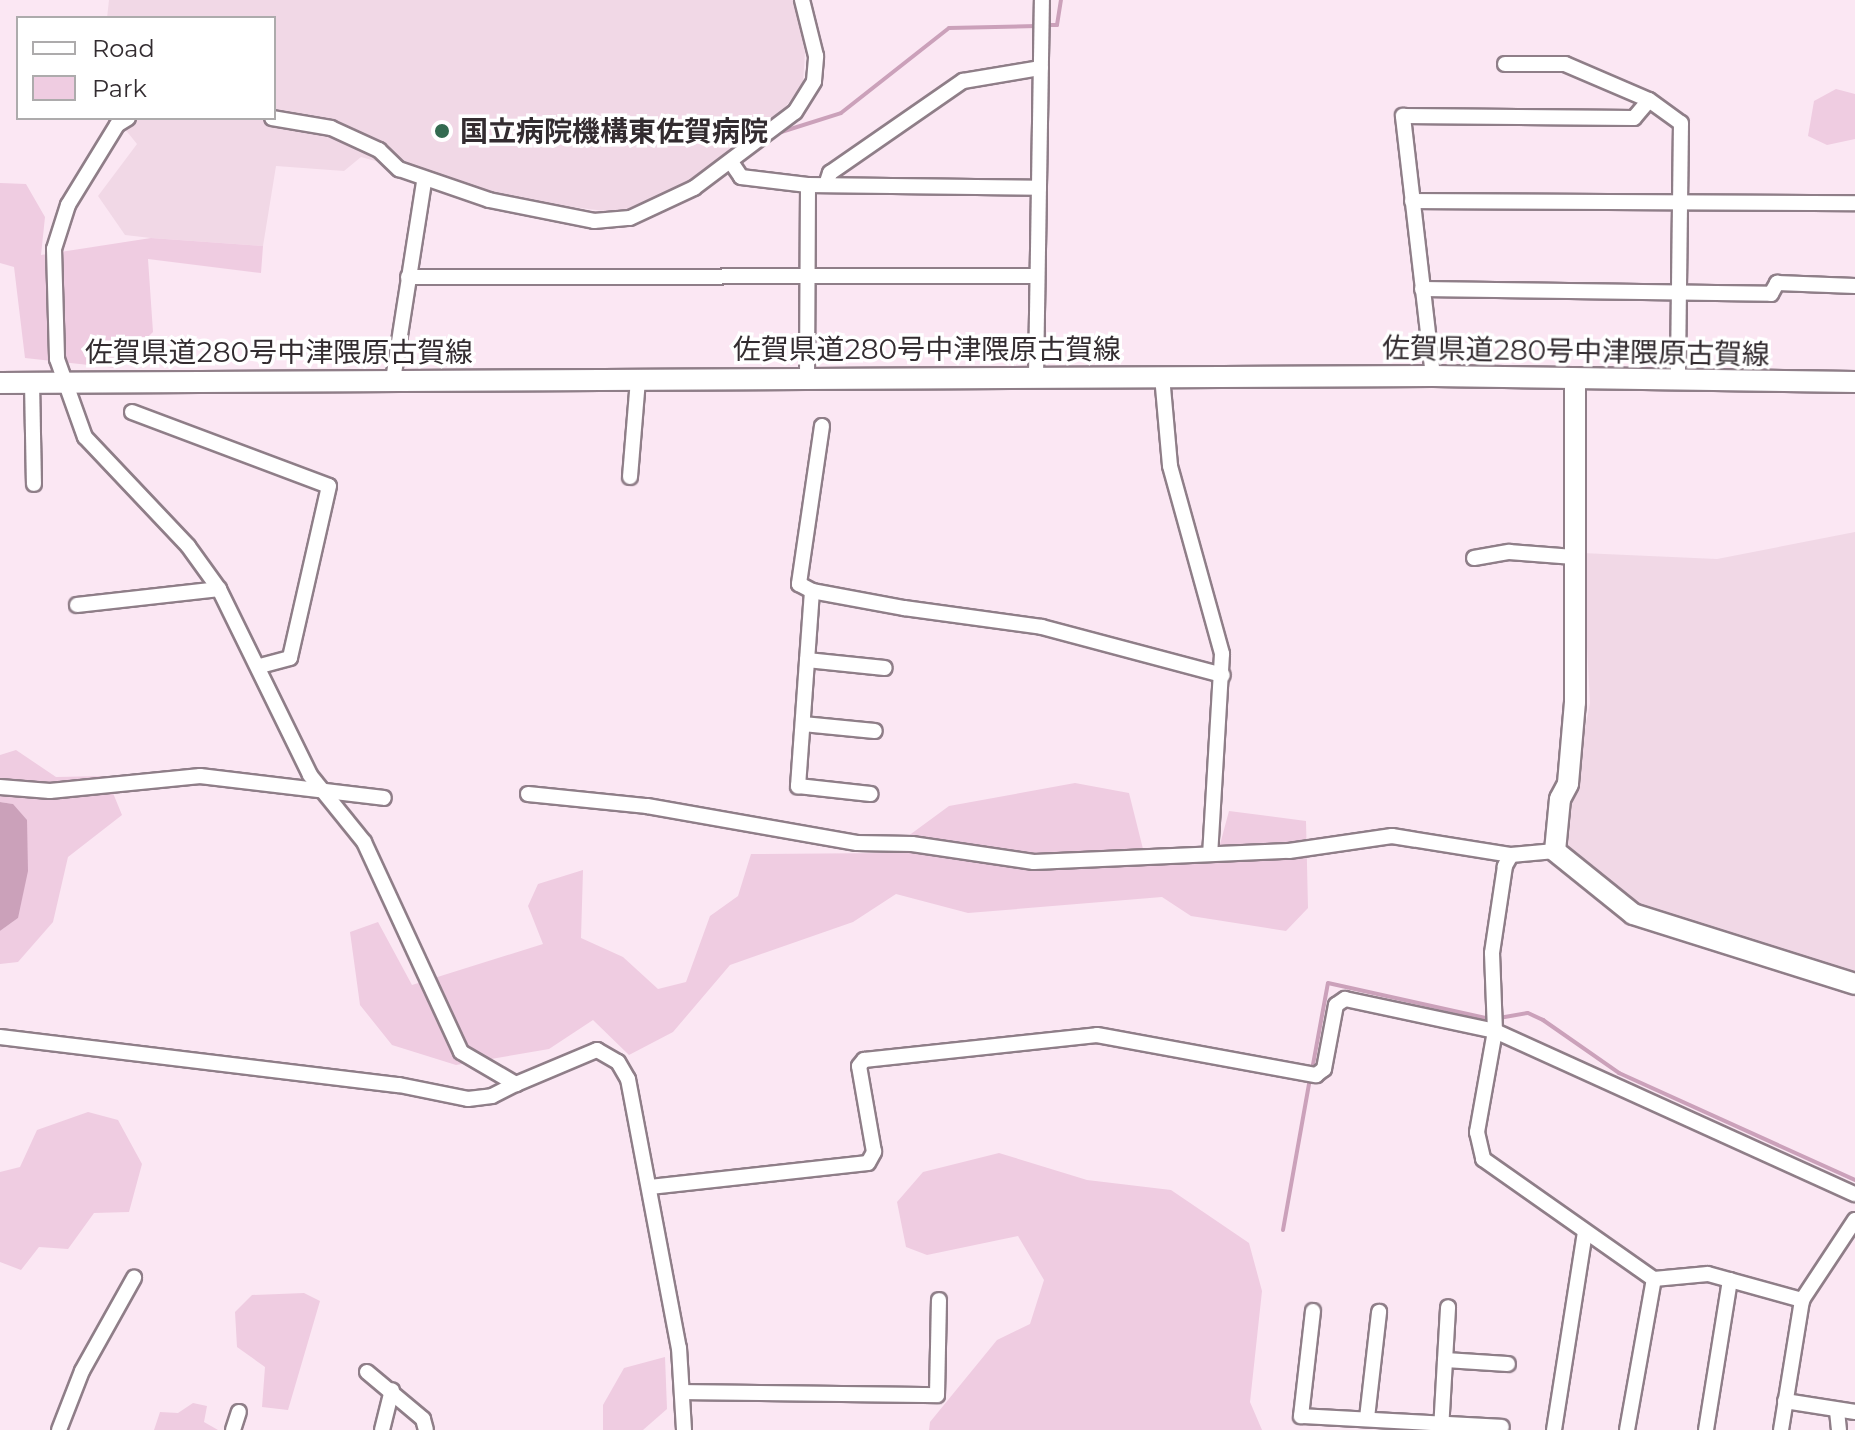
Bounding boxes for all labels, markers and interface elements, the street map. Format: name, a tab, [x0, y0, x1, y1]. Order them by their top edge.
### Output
legend	[16, 16, 276, 120]
text: Road	[92, 34, 155, 63]
text: Park	[92, 74, 147, 103]
place label: 国立病院機構東佐賀病院	[460, 114, 768, 148]
marker: 国立病院機構東佐賀病院	[431, 120, 453, 142]
street label: 佐賀県道280号中津隈原古賀線	[1382, 331, 1770, 371]
street label: 佐賀県道280号中津隈原古賀線	[733, 332, 1121, 366]
street label: 佐賀県道280号中津隈原古賀線	[85, 335, 473, 369]

